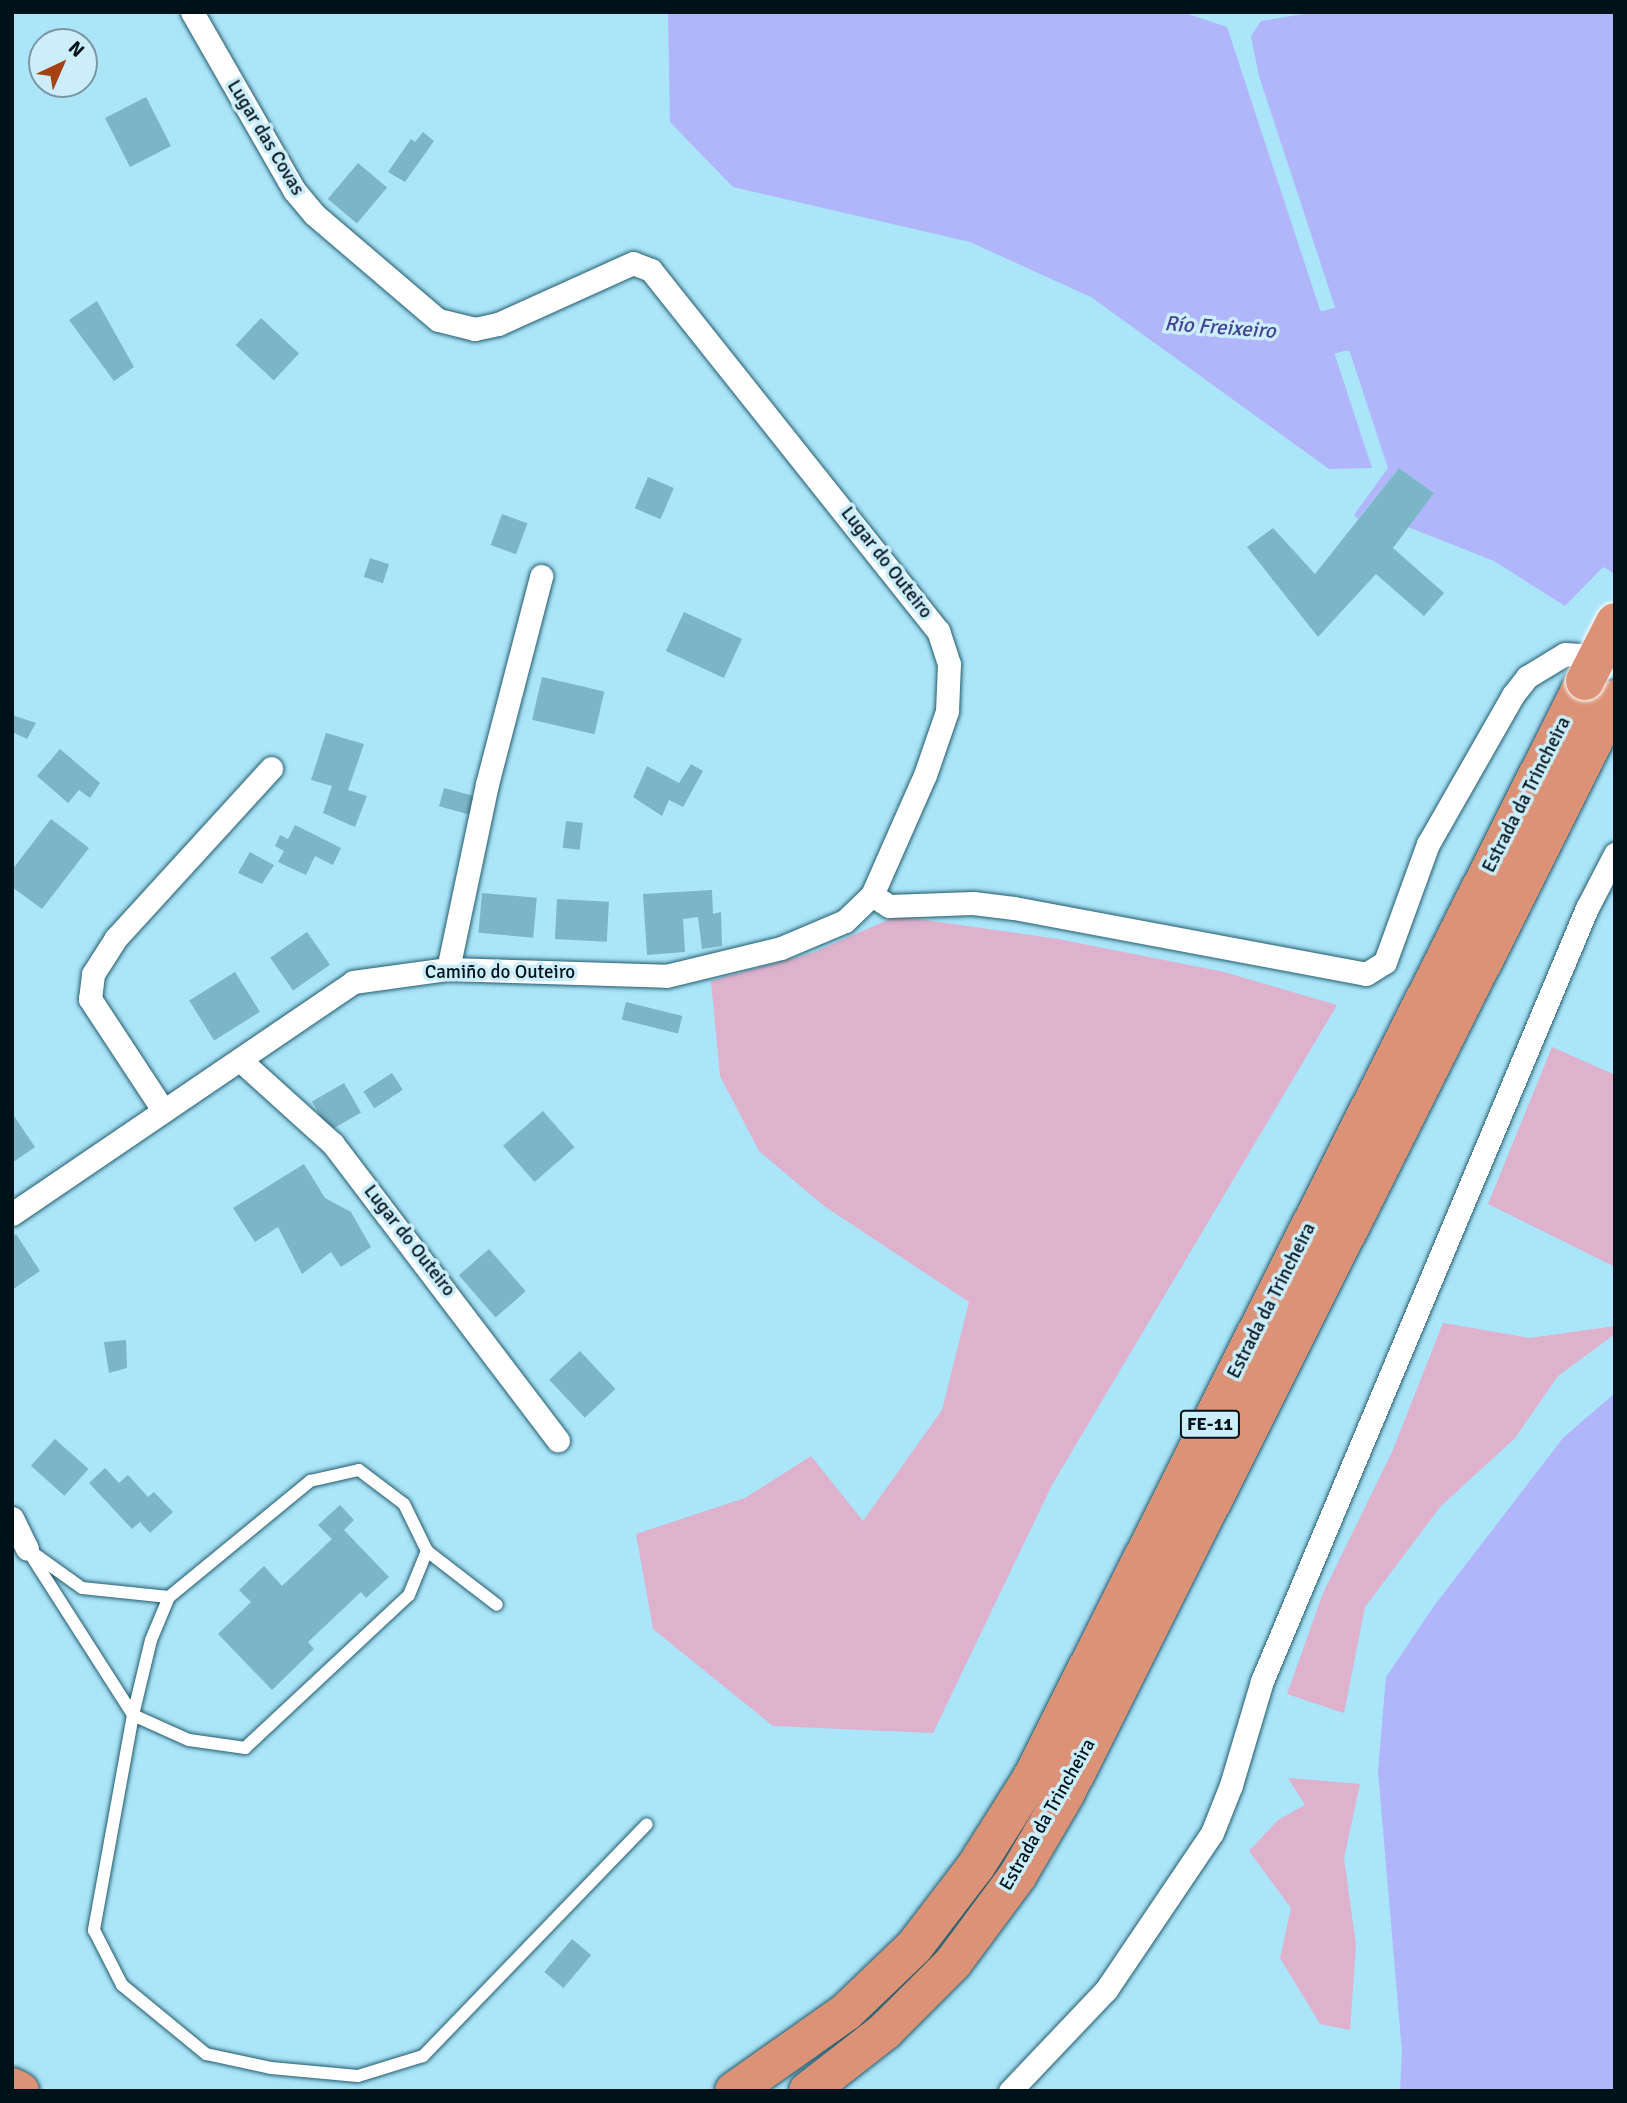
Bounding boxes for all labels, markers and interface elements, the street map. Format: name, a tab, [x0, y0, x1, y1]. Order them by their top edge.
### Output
north arrow	[28, 28, 98, 98]
text: N	[63, 36, 89, 63]
street label: Lugar das Covas	[222, 76, 308, 200]
water label: Río Freixeiro	[1164, 311, 1276, 343]
street label: Lugar do Outeiro	[835, 503, 937, 623]
street label: Estrada da Trincheira	[1478, 713, 1576, 877]
street label: Camiño do Outeiro	[425, 962, 575, 984]
street label: Lugar do Outeiro	[358, 1181, 460, 1301]
street label: Estrada da Trincheira	[1223, 1219, 1321, 1383]
road number: FE-11	[1178, 1409, 1242, 1438]
street label: Estrada da Trincheira	[995, 1735, 1101, 1895]

